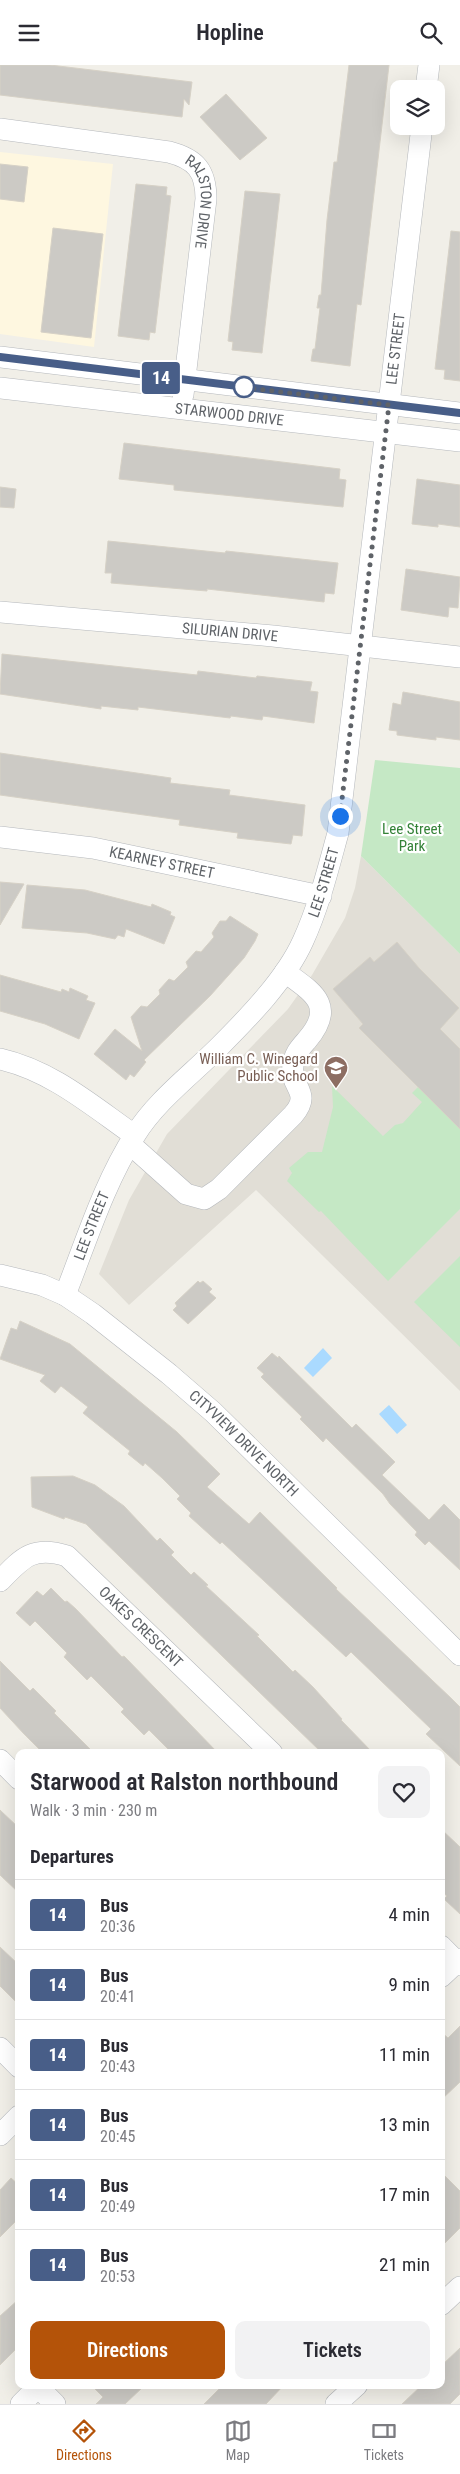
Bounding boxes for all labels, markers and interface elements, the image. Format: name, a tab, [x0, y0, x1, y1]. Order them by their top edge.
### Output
icon: menu	[15, 19, 43, 47]
icon: search	[417, 19, 445, 47]
text: Hopline	[196, 20, 264, 45]
map controls	[390, 80, 445, 135]
button: layers	[390, 80, 445, 135]
street label: RALSTON DRIVE	[182, 151, 215, 249]
street label: LEE STREET	[382, 312, 409, 386]
line badge: 14	[138, 362, 184, 394]
text: 14	[152, 367, 170, 388]
unlabelled marker	[233, 376, 255, 398]
street label: STARWOOD DRIVE	[174, 399, 285, 430]
street label: SILURIAN DRIVE	[181, 619, 279, 646]
your location	[328, 804, 353, 829]
park label: Lee Street Park	[382, 820, 442, 855]
street label: KEARNEY STREET	[108, 843, 216, 882]
street label: LEE STREET	[304, 845, 343, 920]
place label: William C. Winegard Public School	[199, 1050, 318, 1085]
school or university icon: William C. Winegard Public School	[323, 1055, 349, 1089]
street label: LEE STREET	[70, 1189, 113, 1263]
street label: CITYVIEW DRIVE NORTH	[185, 1387, 302, 1500]
street label: OAKES CRESCENT	[95, 1583, 187, 1671]
button: heart	[378, 1766, 430, 1818]
text: Starwood at Ralston northbound	[30, 1768, 338, 1796]
text: Walk · 3 min · 230 m	[30, 1801, 157, 1820]
text: Departures	[30, 1845, 114, 1868]
text: Bus	[100, 1894, 129, 1917]
text: 4 min	[388, 1903, 430, 1926]
text: 14	[48, 1904, 67, 1925]
text: 20:36	[100, 1917, 135, 1936]
text: Bus	[100, 1964, 129, 1987]
text: 9 min	[388, 1973, 430, 1996]
text: 14	[48, 1974, 67, 1995]
text: 20:41	[100, 1987, 135, 2006]
text: Bus	[100, 2034, 129, 2057]
text: 11 min	[379, 2043, 430, 2066]
text: 14	[48, 2044, 67, 2065]
text: 20:43	[100, 2057, 135, 2076]
text: Bus	[100, 2104, 129, 2127]
text: 13 min	[379, 2113, 430, 2136]
text: 14	[48, 2114, 67, 2135]
text: 20:45	[100, 2127, 135, 2146]
text: Bus	[100, 2174, 129, 2197]
text: 17 min	[379, 2183, 430, 2206]
text: 14	[48, 2184, 67, 2205]
text: 20:49	[100, 2197, 135, 2216]
text: Bus	[100, 2244, 129, 2267]
text: 21 min	[379, 2253, 430, 2276]
text: 14	[48, 2254, 67, 2275]
text: 20:53	[100, 2267, 135, 2286]
button: Directions	[30, 2321, 225, 2379]
button: Tickets	[235, 2321, 430, 2379]
tab: Directions	[56, 2417, 112, 2463]
tab: Map	[224, 2417, 252, 2463]
tab: Tickets	[364, 2417, 404, 2463]

